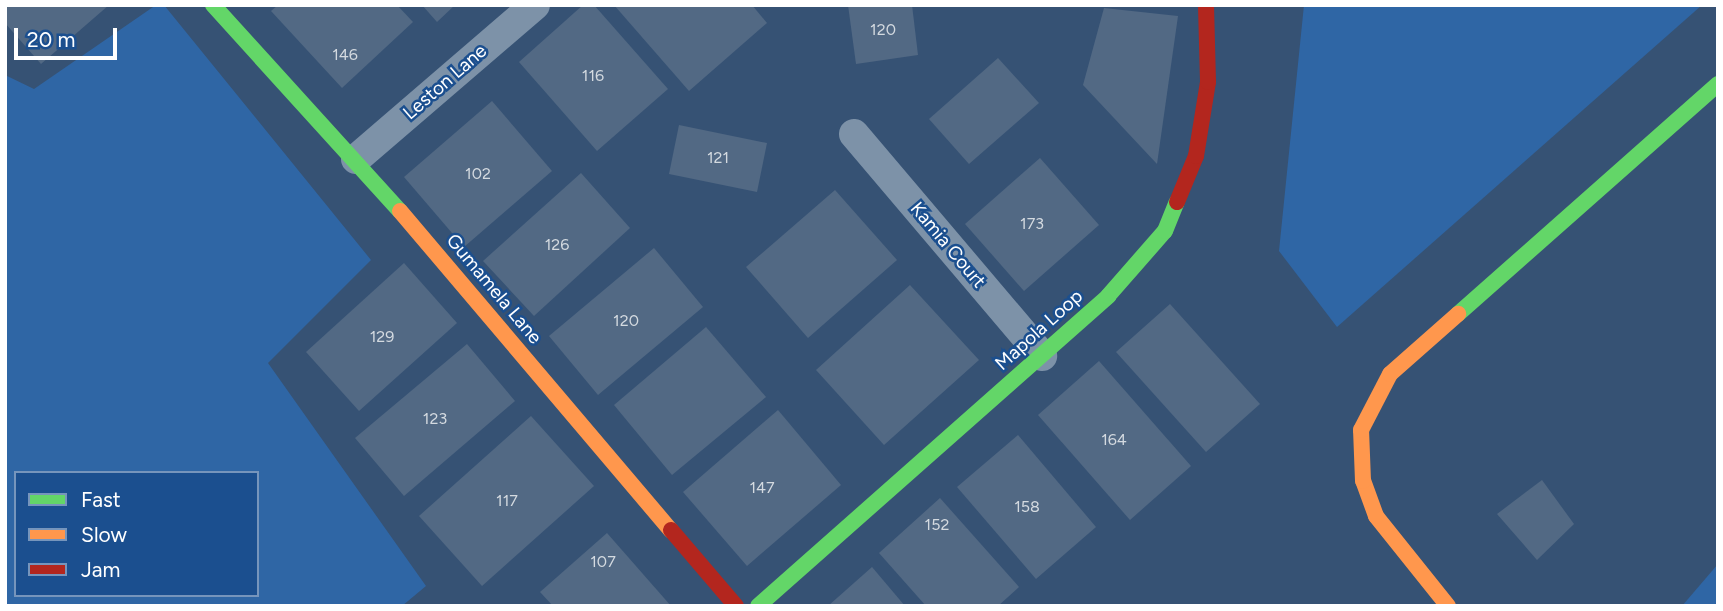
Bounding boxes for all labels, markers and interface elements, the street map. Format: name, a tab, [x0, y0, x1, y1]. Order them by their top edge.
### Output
scale bar	[18, 14, 121, 58]
house number: 120	[870, 20, 896, 40]
text: 20 m	[27, 27, 75, 52]
street label: Leston Lane	[399, 40, 491, 124]
house number: 146	[332, 45, 358, 65]
house number: 116	[582, 66, 604, 86]
house number: 121	[707, 148, 729, 168]
house number: 102	[465, 164, 491, 184]
street label: Kamia Court	[906, 197, 990, 293]
house number: 173	[1020, 214, 1044, 234]
street label: Gumamela Lane	[441, 229, 547, 349]
house number: 126	[545, 235, 569, 255]
street label: Mapola Loop	[991, 285, 1087, 375]
house number: 120	[613, 311, 639, 331]
house number: 129	[370, 327, 394, 347]
house number: 123	[423, 409, 447, 429]
house number: 164	[1101, 430, 1127, 450]
legend	[14, 471, 259, 597]
house number: 147	[749, 478, 775, 498]
text: Fast	[81, 487, 121, 512]
house number: 117	[496, 491, 518, 511]
house number: 158	[1014, 497, 1040, 517]
house number: 152	[925, 515, 949, 535]
text: Slow	[81, 522, 127, 547]
house number: 107	[590, 552, 616, 572]
text: Jam	[81, 557, 120, 582]

